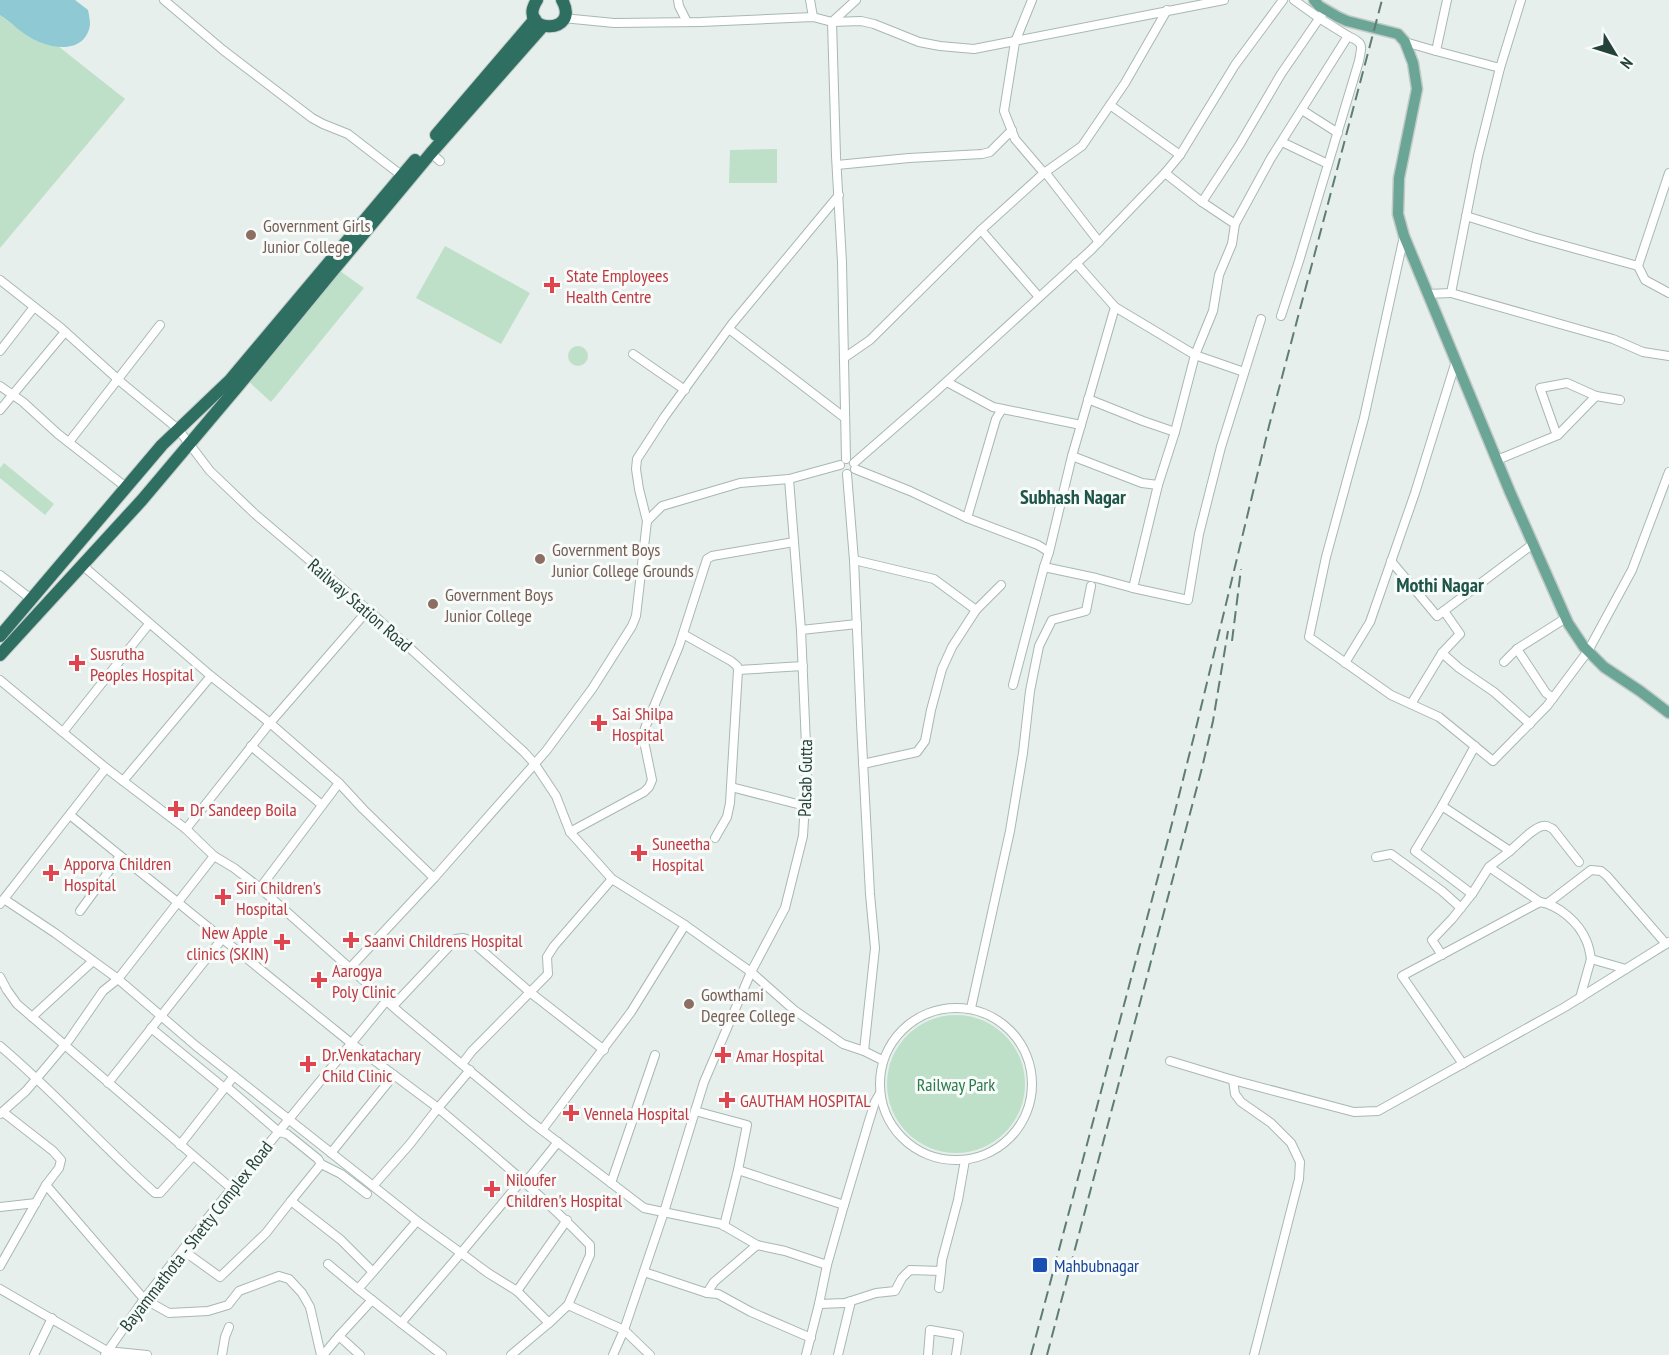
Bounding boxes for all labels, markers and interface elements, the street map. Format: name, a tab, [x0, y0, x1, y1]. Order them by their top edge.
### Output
north arrow	[1585, 24, 1645, 84]
text: N	[1616, 54, 1637, 73]
place label: Government Girls Junior College	[262, 214, 371, 258]
marker: Government Girls Junior College	[244, 228, 258, 242]
place label: State Employees Health Centre	[566, 264, 669, 308]
marker: State Employees Health Centre	[543, 276, 561, 294]
district label: Subhash Nagar	[1020, 484, 1126, 510]
place label: Government Boys Junior College Grounds	[551, 538, 694, 582]
marker: Government Boys Junior College Grounds	[533, 552, 547, 566]
street label: Railway Station Road	[303, 553, 417, 657]
district label: Mothi Nagar	[1396, 572, 1484, 598]
place label: Government Boys Junior College	[444, 583, 553, 627]
marker: Government Boys Junior College	[426, 597, 440, 611]
place label: Susrutha Peoples Hospital	[90, 642, 194, 686]
marker: Susrutha Peoples Hospital	[68, 654, 86, 672]
place label: Sai Shilpa Hospital	[612, 702, 673, 746]
marker: Sai Shilpa Hospital	[590, 714, 608, 732]
street label: Palsab Gutta	[793, 739, 817, 817]
place label: Dr Sandeep Boila	[190, 798, 297, 821]
marker: Dr Sandeep Boila	[167, 800, 185, 818]
place label: Suneetha Hospital	[652, 832, 710, 876]
marker: Suneetha Hospital	[630, 844, 648, 862]
place label: Apporva Children Hospital	[64, 852, 171, 896]
marker: Apporva Children Hospital	[42, 864, 60, 882]
place label: Siri Children's Hospital	[236, 876, 321, 920]
marker: Siri Children's Hospital	[214, 888, 232, 906]
place label: New Apple clinics (SKIN)	[187, 921, 269, 965]
place label: Saanvi Childrens Hospital	[364, 929, 523, 952]
marker: Saanvi Childrens Hospital	[342, 931, 360, 949]
marker: New Apple clinics (SKIN)	[273, 933, 291, 951]
place label: Aarogya Poly Clinic	[332, 959, 397, 1003]
marker: Aarogya Poly Clinic	[310, 971, 328, 989]
place label: Gowthami Degree College	[701, 983, 795, 1027]
marker: Gowthami Degree College	[682, 997, 696, 1011]
place label: Dr.Venkatachary Child Clinic	[322, 1043, 421, 1087]
place label: Amar Hospital	[736, 1044, 825, 1067]
marker: Amar Hospital	[714, 1046, 732, 1064]
marker: Dr.Venkatachary Child Clinic	[299, 1055, 317, 1073]
park label: Railway Park	[917, 1073, 995, 1096]
place label: GAUTHAM HOSPITAL	[740, 1089, 871, 1112]
marker: GAUTHAM HOSPITAL	[718, 1091, 736, 1109]
place label: Vennela Hospital	[583, 1102, 690, 1125]
marker: Vennela Hospital	[562, 1104, 580, 1122]
street label: Bayammathota - Shetty Complex Road	[114, 1136, 278, 1336]
place label: Niloufer Children's Hospital	[506, 1168, 623, 1212]
marker: Niloufer Children's Hospital	[483, 1180, 501, 1198]
place label: Mahbubnagar	[1054, 1254, 1139, 1277]
marker: Mahbubnagar	[1031, 1256, 1049, 1274]

